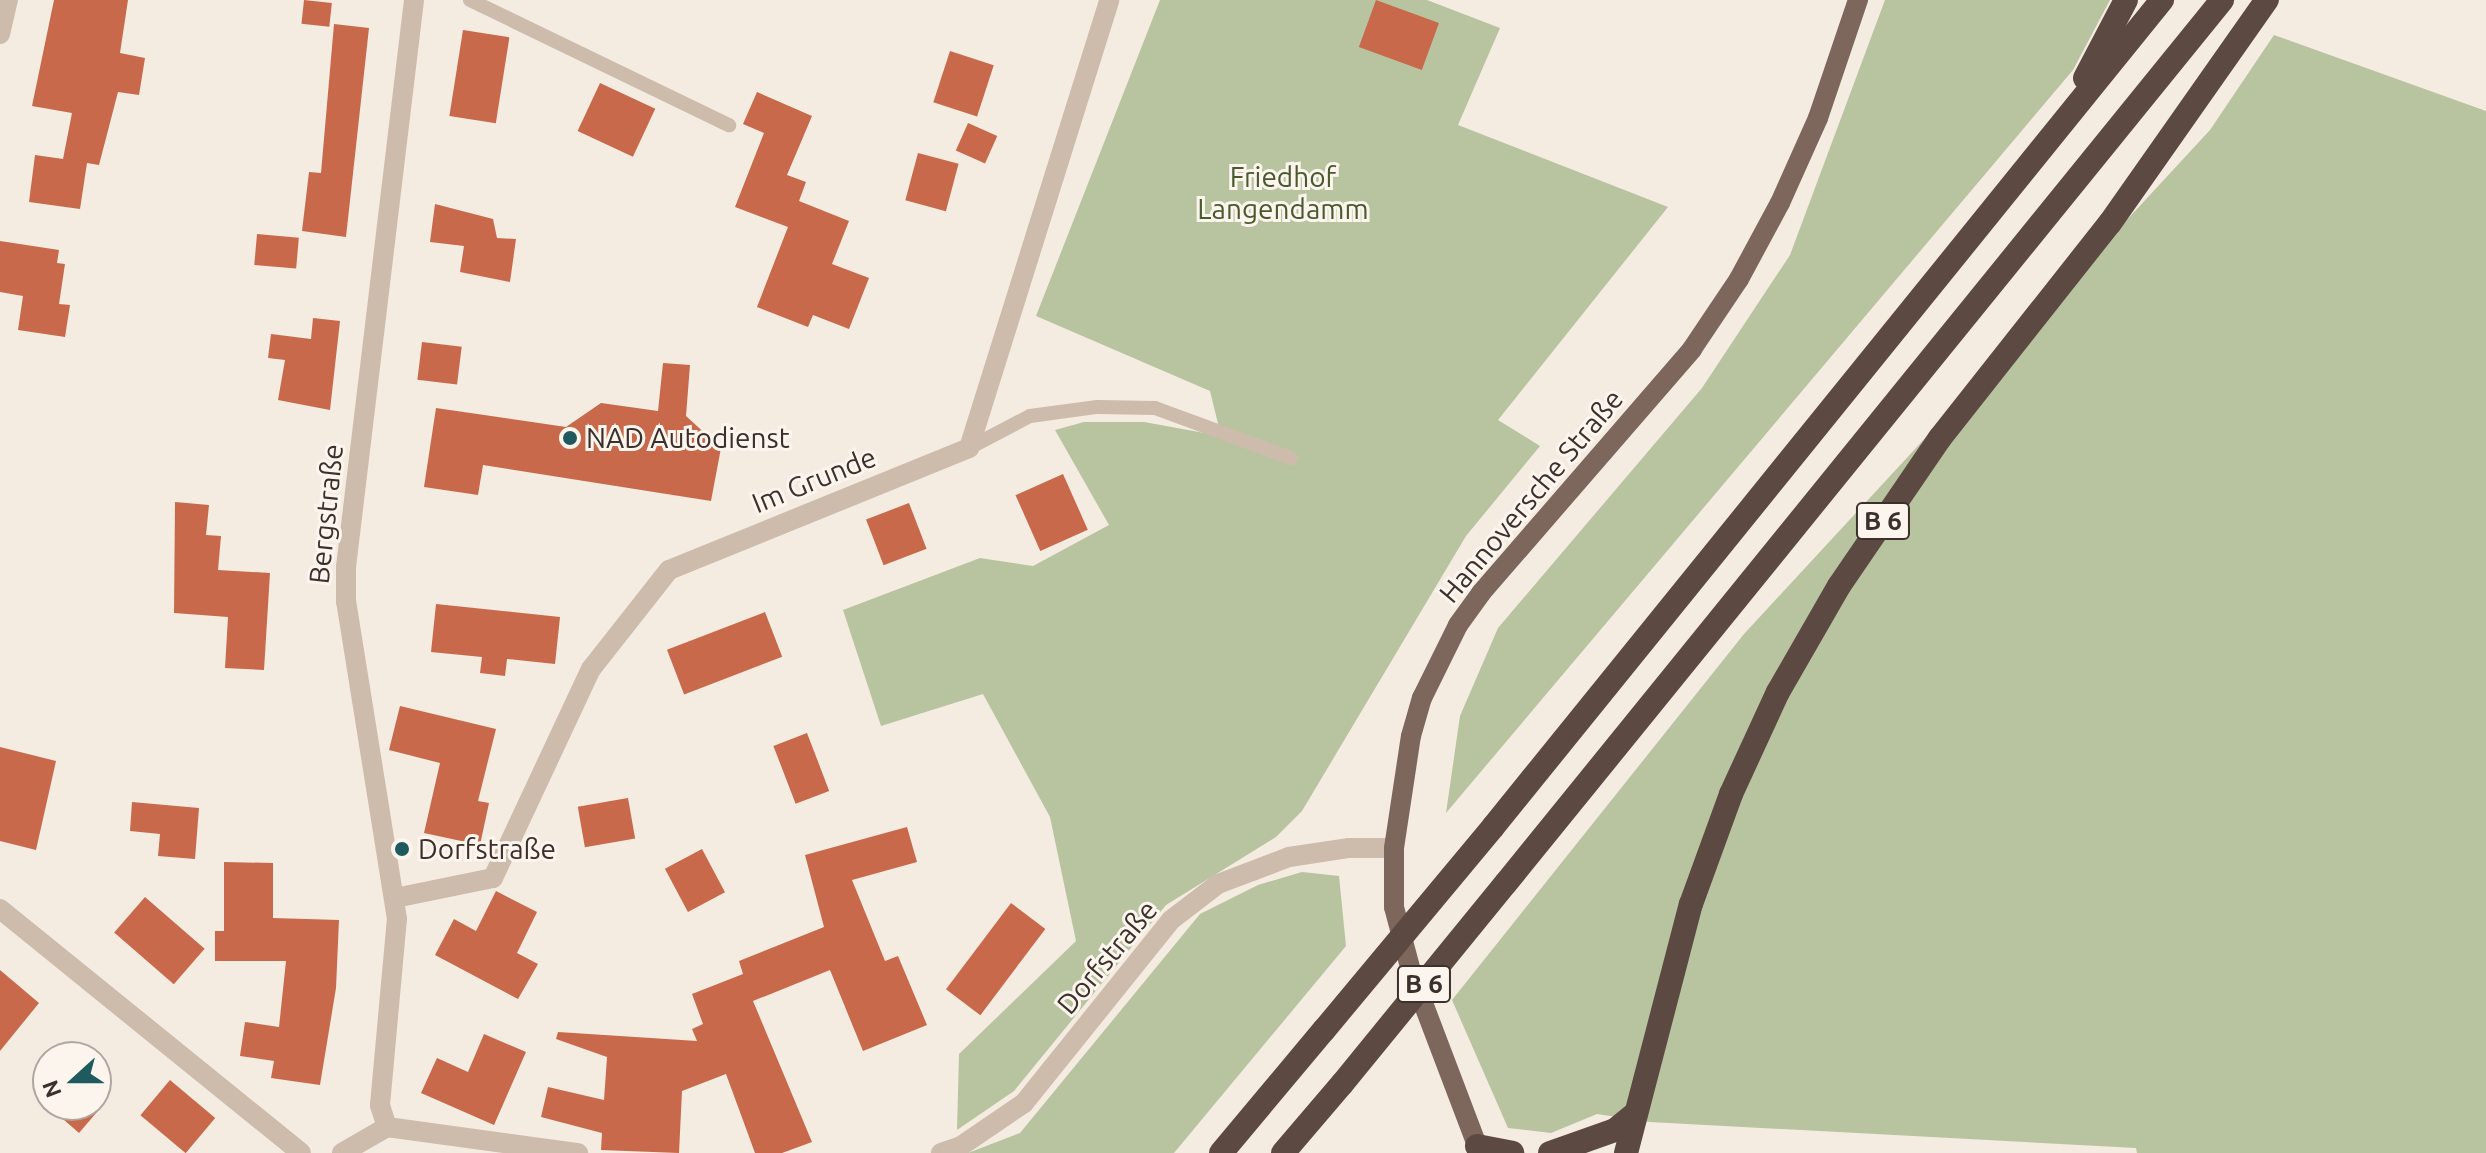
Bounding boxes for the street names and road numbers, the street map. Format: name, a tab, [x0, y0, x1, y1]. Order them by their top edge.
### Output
street label: Hannoversche Straße	[1432, 383, 1630, 609]
street label: Im Grunde	[747, 440, 881, 520]
street label: Bergstraße	[302, 442, 350, 586]
road number: B 6	[1855, 499, 1911, 543]
street label: Dorfstraße	[1050, 893, 1164, 1021]
road number: B 6	[1396, 962, 1452, 1006]

